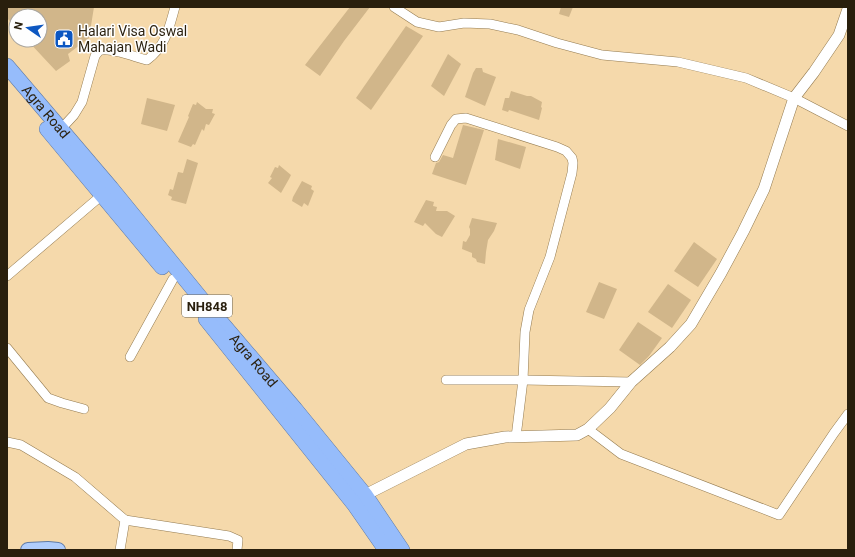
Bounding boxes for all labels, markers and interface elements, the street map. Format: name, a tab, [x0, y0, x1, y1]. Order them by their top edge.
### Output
north arrow	[8, 8, 48, 48]
text: N	[12, 20, 26, 31]
place label: Halari Visa Oswal Mahajan Wadi	[78, 23, 187, 55]
public building icon: Halari Visa Oswal Mahajan Wadi	[53, 28, 75, 50]
street label: Agra Road	[19, 82, 73, 141]
road number: NH848	[182, 295, 232, 317]
street label: Agra Road	[226, 331, 281, 390]

